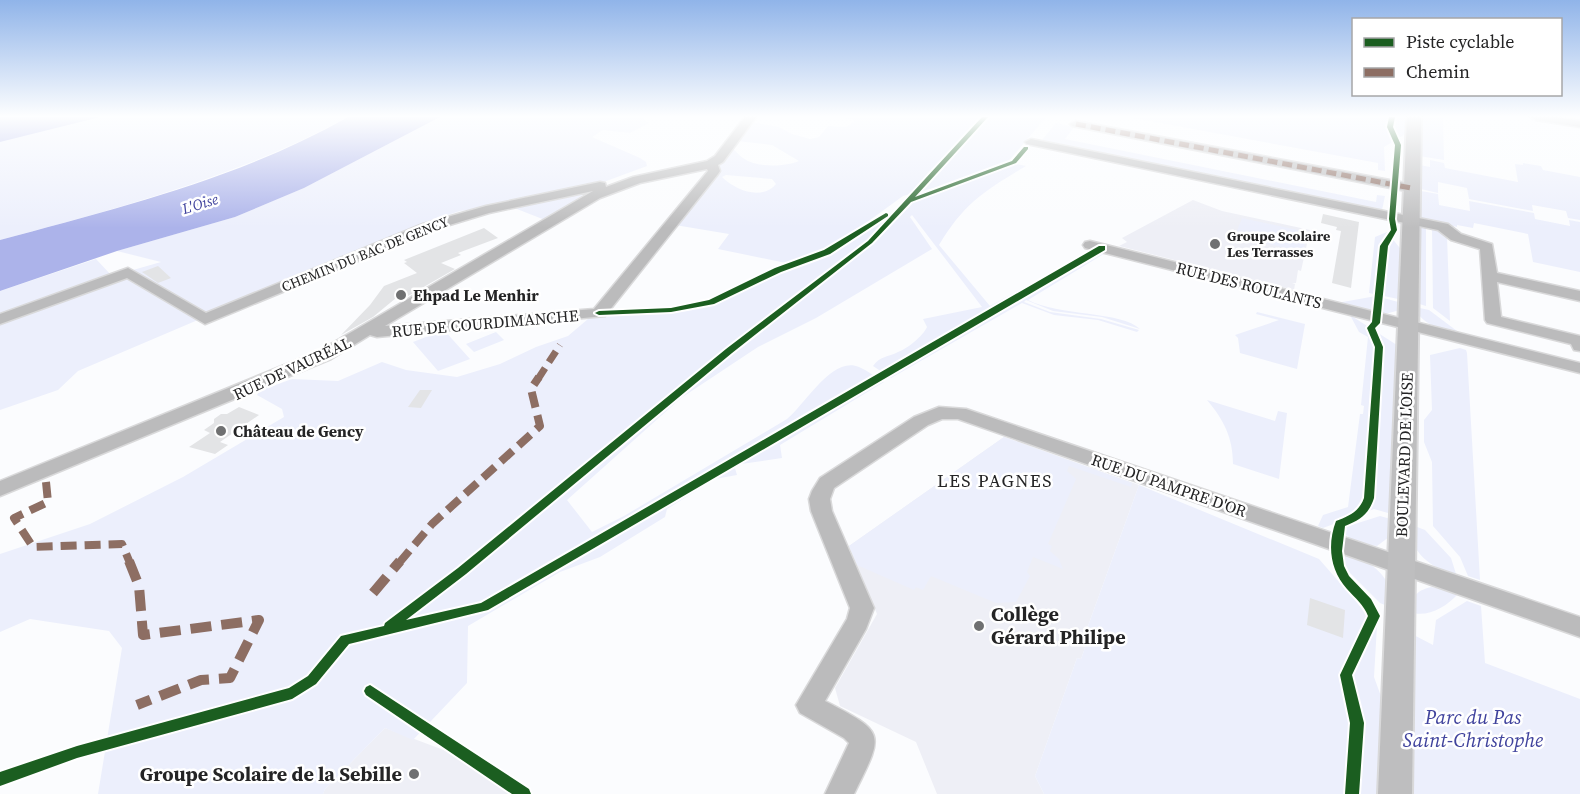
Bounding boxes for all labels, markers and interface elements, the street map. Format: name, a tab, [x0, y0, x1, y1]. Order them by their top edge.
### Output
legend	[1352, 18, 1562, 96]
text: Piste cyclable	[1406, 29, 1515, 54]
text: Chemin	[1406, 59, 1470, 84]
water label: L'Oise	[178, 188, 220, 219]
street label: CHEMIN DU BAC DE GENCY	[278, 211, 452, 297]
place label: Groupe Scolaire Les Terrasses	[1227, 226, 1330, 262]
marker: Groupe Scolaire Les Terrasses	[1208, 237, 1222, 251]
street label: RUE DES ROULANTS	[1174, 256, 1324, 314]
place label: Ehpad Le Menhir	[413, 284, 539, 306]
marker: Ehpad Le Menhir	[394, 288, 408, 302]
street label: RUE DE COURDIMANCHE	[391, 304, 580, 342]
street label: RUE DE VAURÉAL	[229, 331, 355, 405]
street label: BOULEVARD DE L'OISE	[1390, 372, 1418, 538]
place label: Château de Gency	[233, 420, 364, 442]
marker: Château de Gency	[214, 424, 228, 438]
street label: RUE DU PAMPRE D'OR	[1089, 448, 1250, 522]
district label: LES PAGNES	[937, 468, 1053, 493]
place label: Collège Gérard Philipe	[991, 600, 1126, 651]
marker: Collège Gérard Philipe	[972, 619, 986, 633]
park label: Parc du Pas Saint-Christophe	[1403, 703, 1543, 754]
place label: Groupe Scolaire de la Sebille	[140, 760, 402, 788]
marker: Groupe Scolaire de la Sebille	[407, 767, 421, 781]

